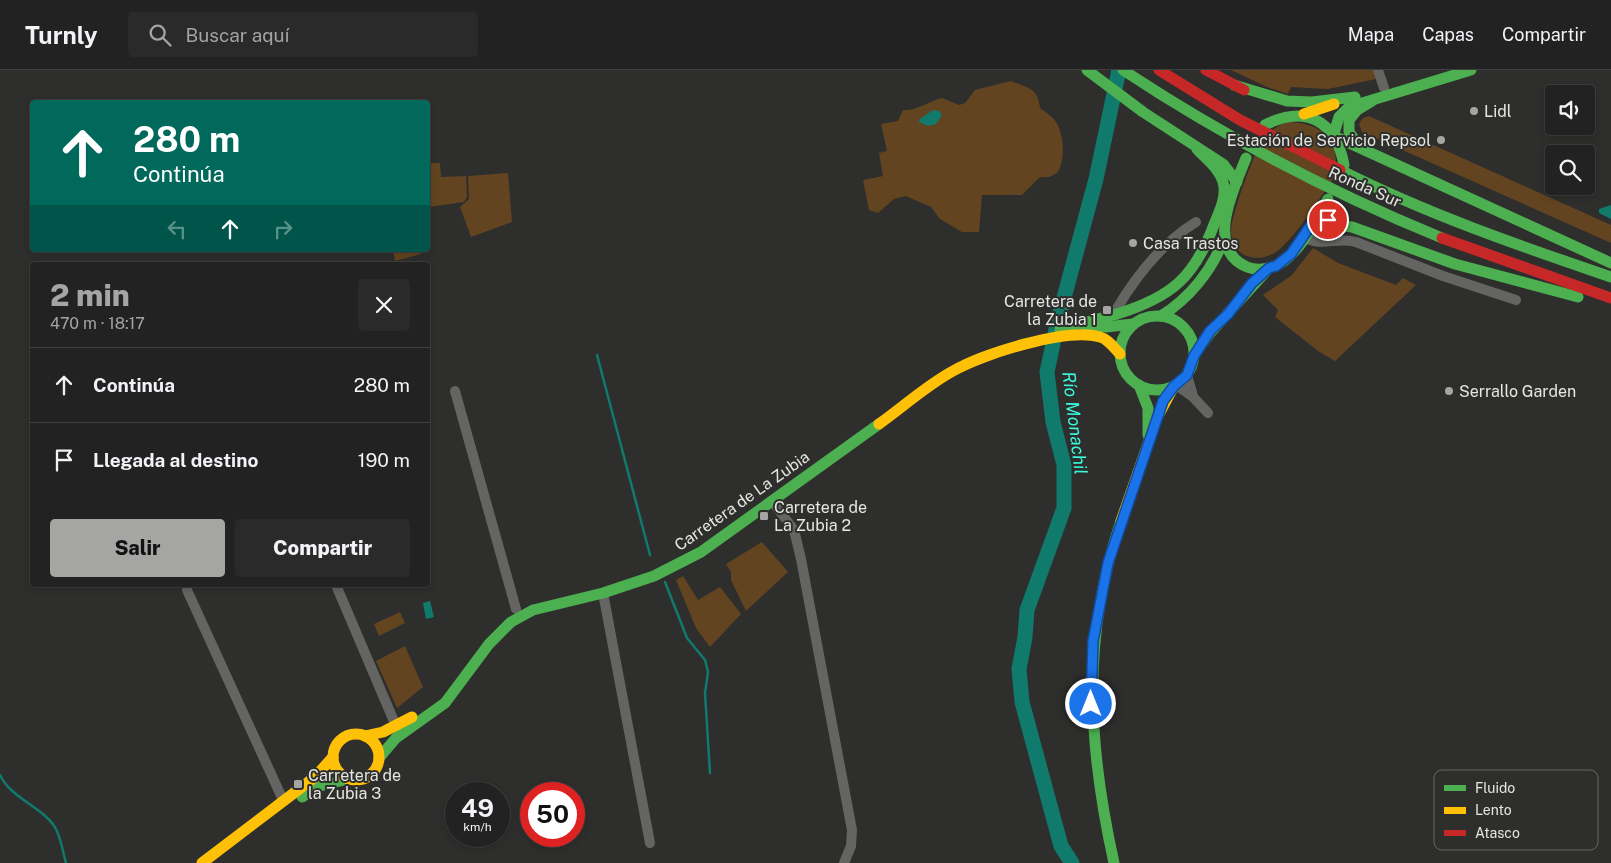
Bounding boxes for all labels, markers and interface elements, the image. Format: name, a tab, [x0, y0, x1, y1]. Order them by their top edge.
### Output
search box	[128, 12, 478, 57]
text: Turnly	[25, 21, 98, 49]
icon: search	[146, 21, 174, 49]
text: Buscar aquí	[186, 24, 289, 46]
text: Mapa	[1348, 24, 1394, 45]
text: Capas	[1422, 24, 1474, 45]
text: Compartir	[1502, 24, 1586, 45]
map controls	[1545, 85, 1595, 195]
button: sound	[1545, 85, 1595, 135]
place label: Lidl	[1484, 102, 1512, 121]
marker: Lidl	[1468, 105, 1480, 117]
text: 280 m	[133, 119, 240, 160]
icon: ahead	[50, 120, 115, 185]
place label: Estación de Servicio Repsol	[1227, 131, 1431, 150]
marker: Estación de Servicio Repsol	[1435, 134, 1447, 146]
button: search	[1545, 145, 1595, 195]
text: Continúa	[133, 161, 225, 187]
street label: Ronda Sur	[1326, 163, 1404, 211]
pin	[1307, 199, 1349, 241]
icon: arrive	[1314, 206, 1342, 234]
icon: left	[163, 215, 191, 243]
icon: ahead	[216, 215, 244, 243]
icon: right	[269, 215, 297, 243]
place label: Casa Trastos	[1143, 234, 1238, 253]
marker: Casa Trastos	[1127, 237, 1139, 249]
text: 2 min	[50, 277, 130, 313]
button: close	[358, 279, 410, 331]
place label: Carretera de la Zubia 1	[1004, 292, 1097, 329]
marker: Carretera de la Zubia 1	[1101, 304, 1113, 316]
text: 470 m · 18:17	[50, 314, 145, 333]
water label: Río Monachil	[1058, 370, 1092, 476]
icon: ahead	[50, 371, 78, 399]
text: Continúa	[93, 374, 175, 396]
text: 280 m	[354, 374, 410, 396]
place label: Serrallo Garden	[1459, 382, 1576, 401]
marker: Serrallo Garden	[1443, 385, 1455, 397]
icon: arrive	[50, 446, 78, 474]
street label: Carretera de La Zubia	[671, 447, 813, 555]
text: Llegada al destino	[93, 449, 258, 471]
text: 190 m	[358, 449, 410, 471]
place label: Carretera de La Zubia 2	[774, 498, 867, 535]
marker: Carretera de La Zubia 2	[758, 510, 770, 522]
button: Salir	[50, 519, 225, 577]
button: Compartir	[235, 519, 410, 577]
position arrow	[1064, 677, 1116, 729]
place label: Carretera de la Zubia 3	[308, 766, 401, 803]
legend	[1434, 770, 1598, 850]
marker: Carretera de la Zubia 3	[292, 778, 304, 790]
text: Fluido	[1475, 780, 1515, 796]
speed limit sign: 50	[520, 782, 585, 847]
text: 49	[461, 793, 494, 823]
text: Lento	[1475, 802, 1512, 818]
text: km/h	[463, 820, 492, 834]
text: Atasco	[1475, 825, 1520, 841]

